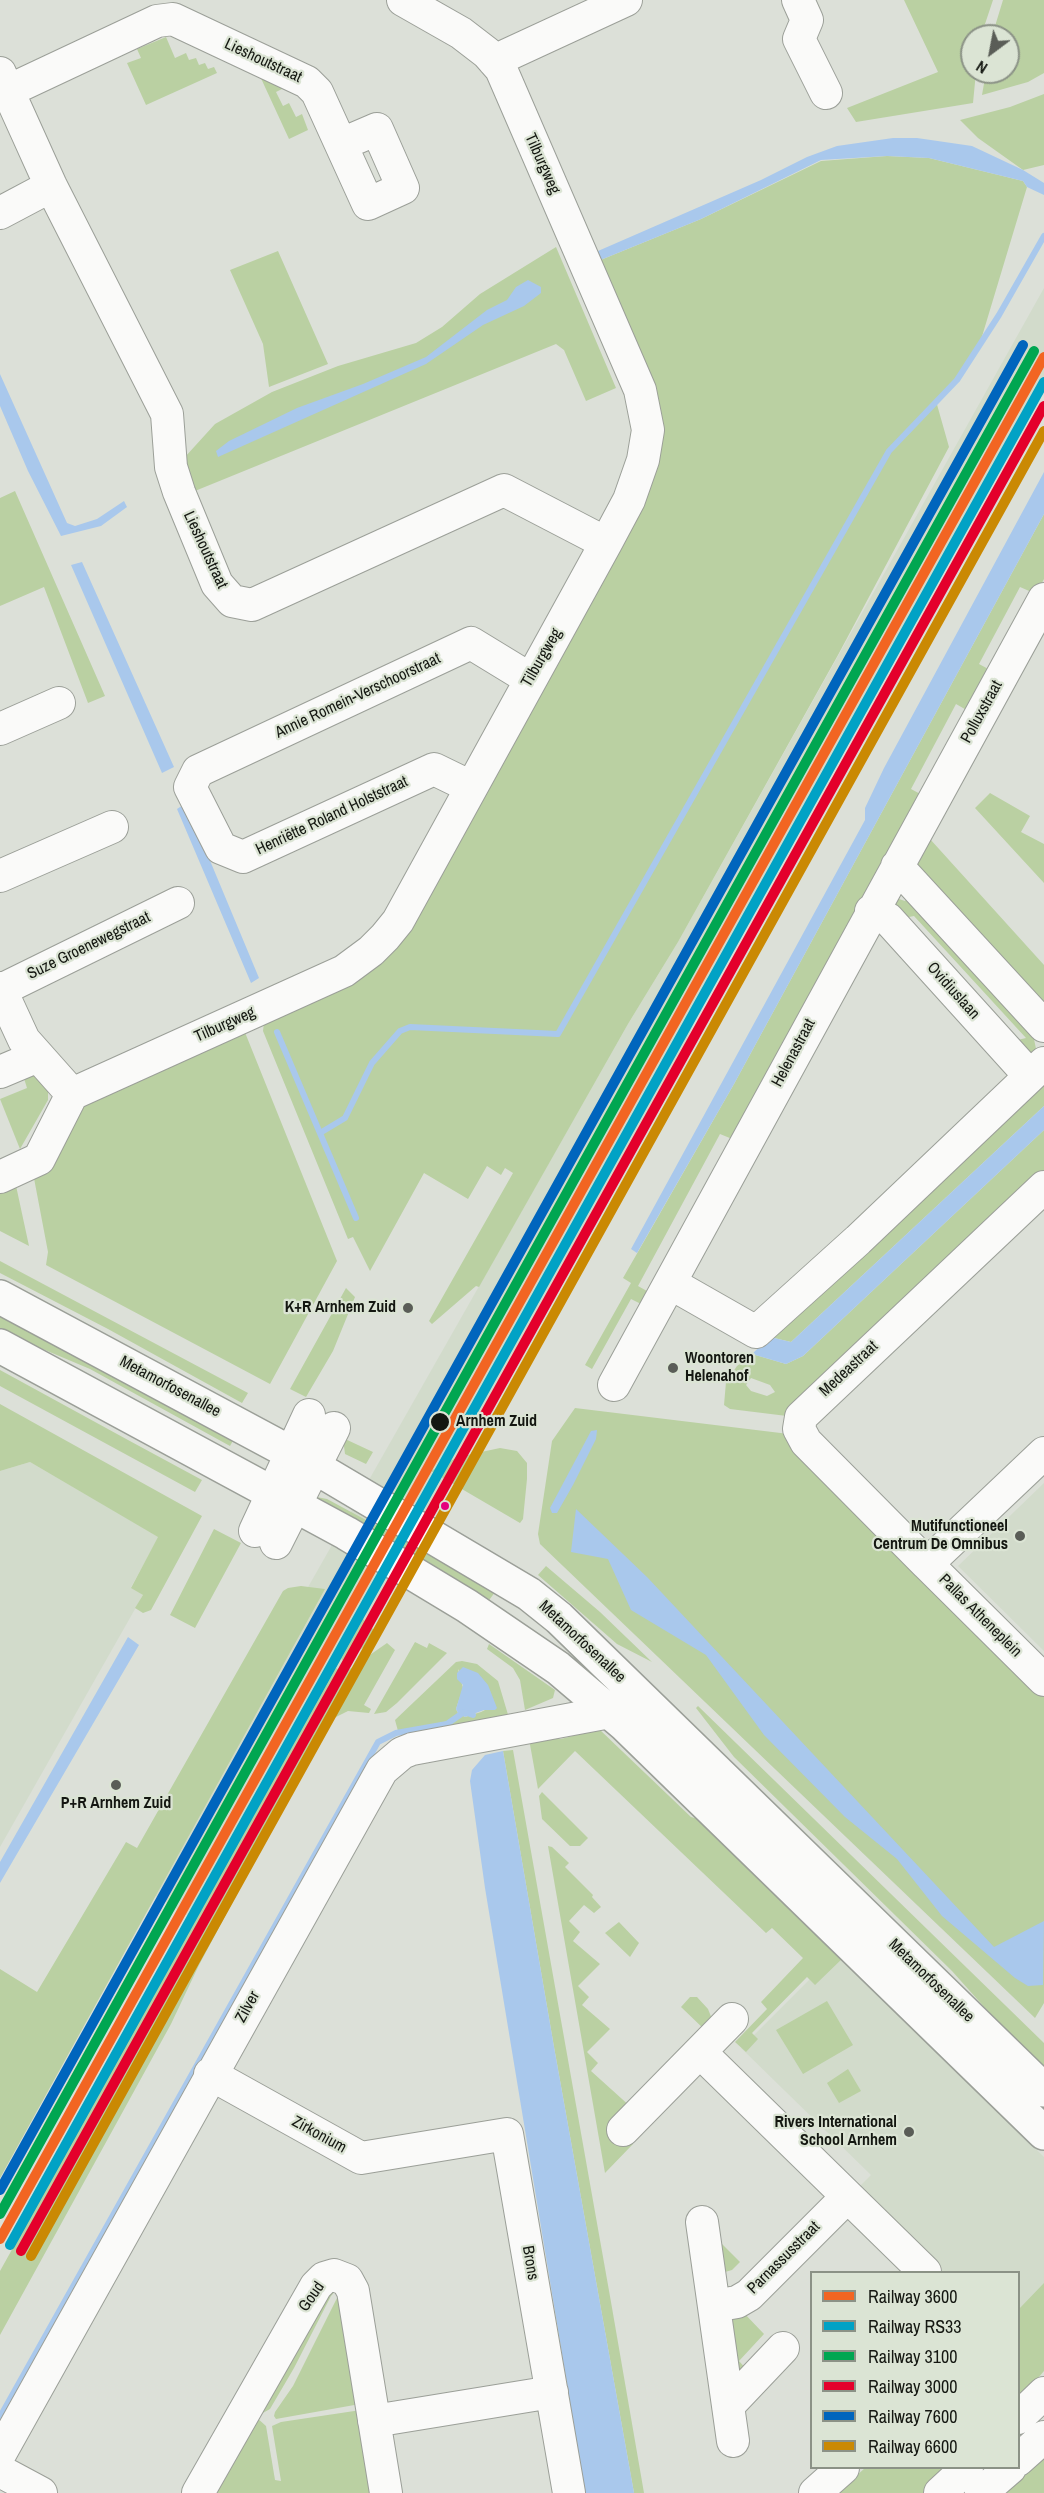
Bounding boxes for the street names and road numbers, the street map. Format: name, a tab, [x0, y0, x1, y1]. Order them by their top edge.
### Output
street label: Lieshoutstraat	[221, 35, 305, 87]
street label: Tilburgweg	[520, 131, 564, 197]
street label: Lieshoutstraat	[179, 508, 231, 592]
street label: Tilburgweg	[518, 625, 566, 691]
street label: Annie Romein-Verschoorstraat	[272, 649, 444, 743]
street label: Polluxstraat	[957, 677, 1007, 747]
street label: Henriëtte Roland Holststraat	[253, 772, 411, 860]
street label: Suze Groenewegstraat	[24, 908, 154, 984]
street label: Ovidiuslaan	[922, 959, 984, 1023]
street label: Tilburgweg	[192, 1003, 258, 1047]
street label: Helenastraat	[768, 1016, 820, 1090]
street label: Medeastraat	[816, 1337, 882, 1401]
street label: Metamorfosenallee	[116, 1352, 224, 1422]
street label: Pallas Atheneplein	[935, 1571, 1025, 1661]
street label: Metamorfosenallee	[535, 1597, 629, 1687]
street label: Metamorfosenallee	[884, 1935, 978, 2027]
street label: Zilver	[232, 1988, 264, 2026]
street label: Zirkonium	[289, 2112, 349, 2158]
street label: Parnassusstraat	[744, 2218, 824, 2298]
street label: Brons	[518, 2244, 542, 2282]
street label: Goud	[295, 2278, 329, 2316]

